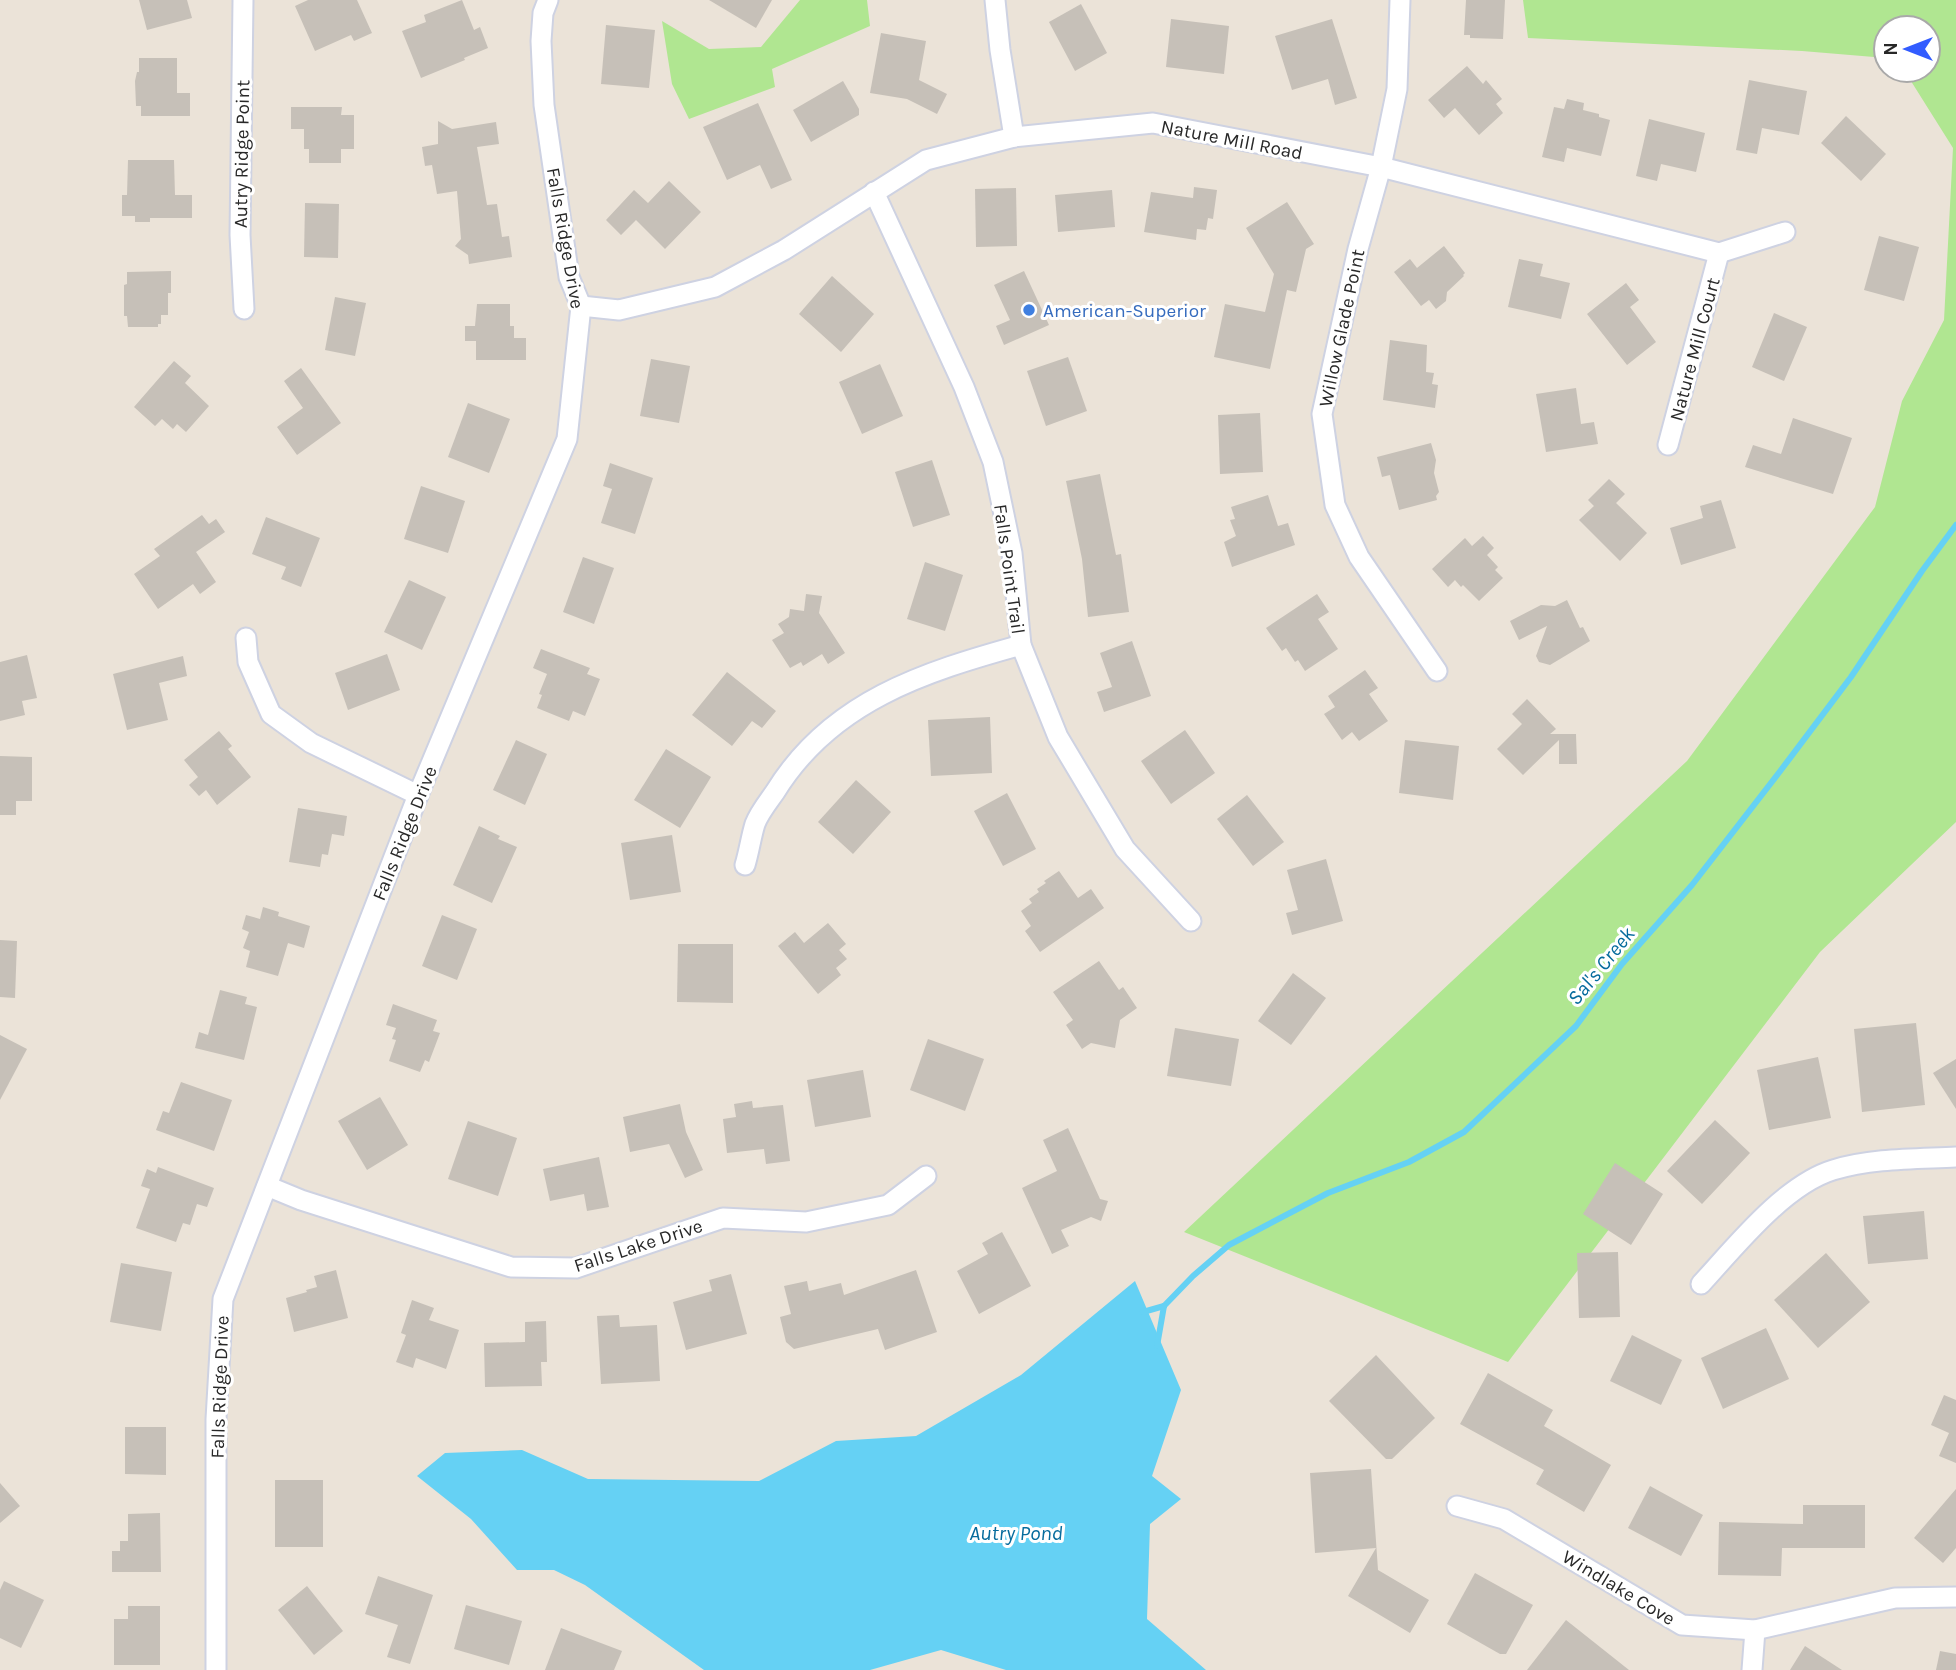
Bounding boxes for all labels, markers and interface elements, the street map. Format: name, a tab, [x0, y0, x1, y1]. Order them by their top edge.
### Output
north arrow	[1872, 14, 1942, 84]
text: N	[1880, 42, 1902, 56]
street label: Autry Ridge Point	[230, 80, 254, 228]
street label: Nature Mill Road	[1159, 115, 1305, 165]
street label: Falls Ridge Drive	[542, 166, 588, 311]
street label: Willow Glade Point	[1315, 247, 1369, 409]
street label: Nature Mill Court	[1665, 275, 1725, 423]
place label: American-Superior	[1043, 300, 1206, 322]
marker: American-Superior	[1021, 302, 1037, 318]
street label: Falls Point Trail	[989, 503, 1029, 636]
street label: Falls Ridge Drive	[368, 763, 442, 904]
water label: Sal's Creek	[1562, 922, 1640, 1010]
street label: Falls Lake Drive	[571, 1215, 705, 1277]
street label: Falls Ridge Drive	[207, 1315, 233, 1459]
water label: Autry Pond	[969, 1521, 1063, 1545]
street label: Windlake Cove	[1558, 1546, 1679, 1630]

